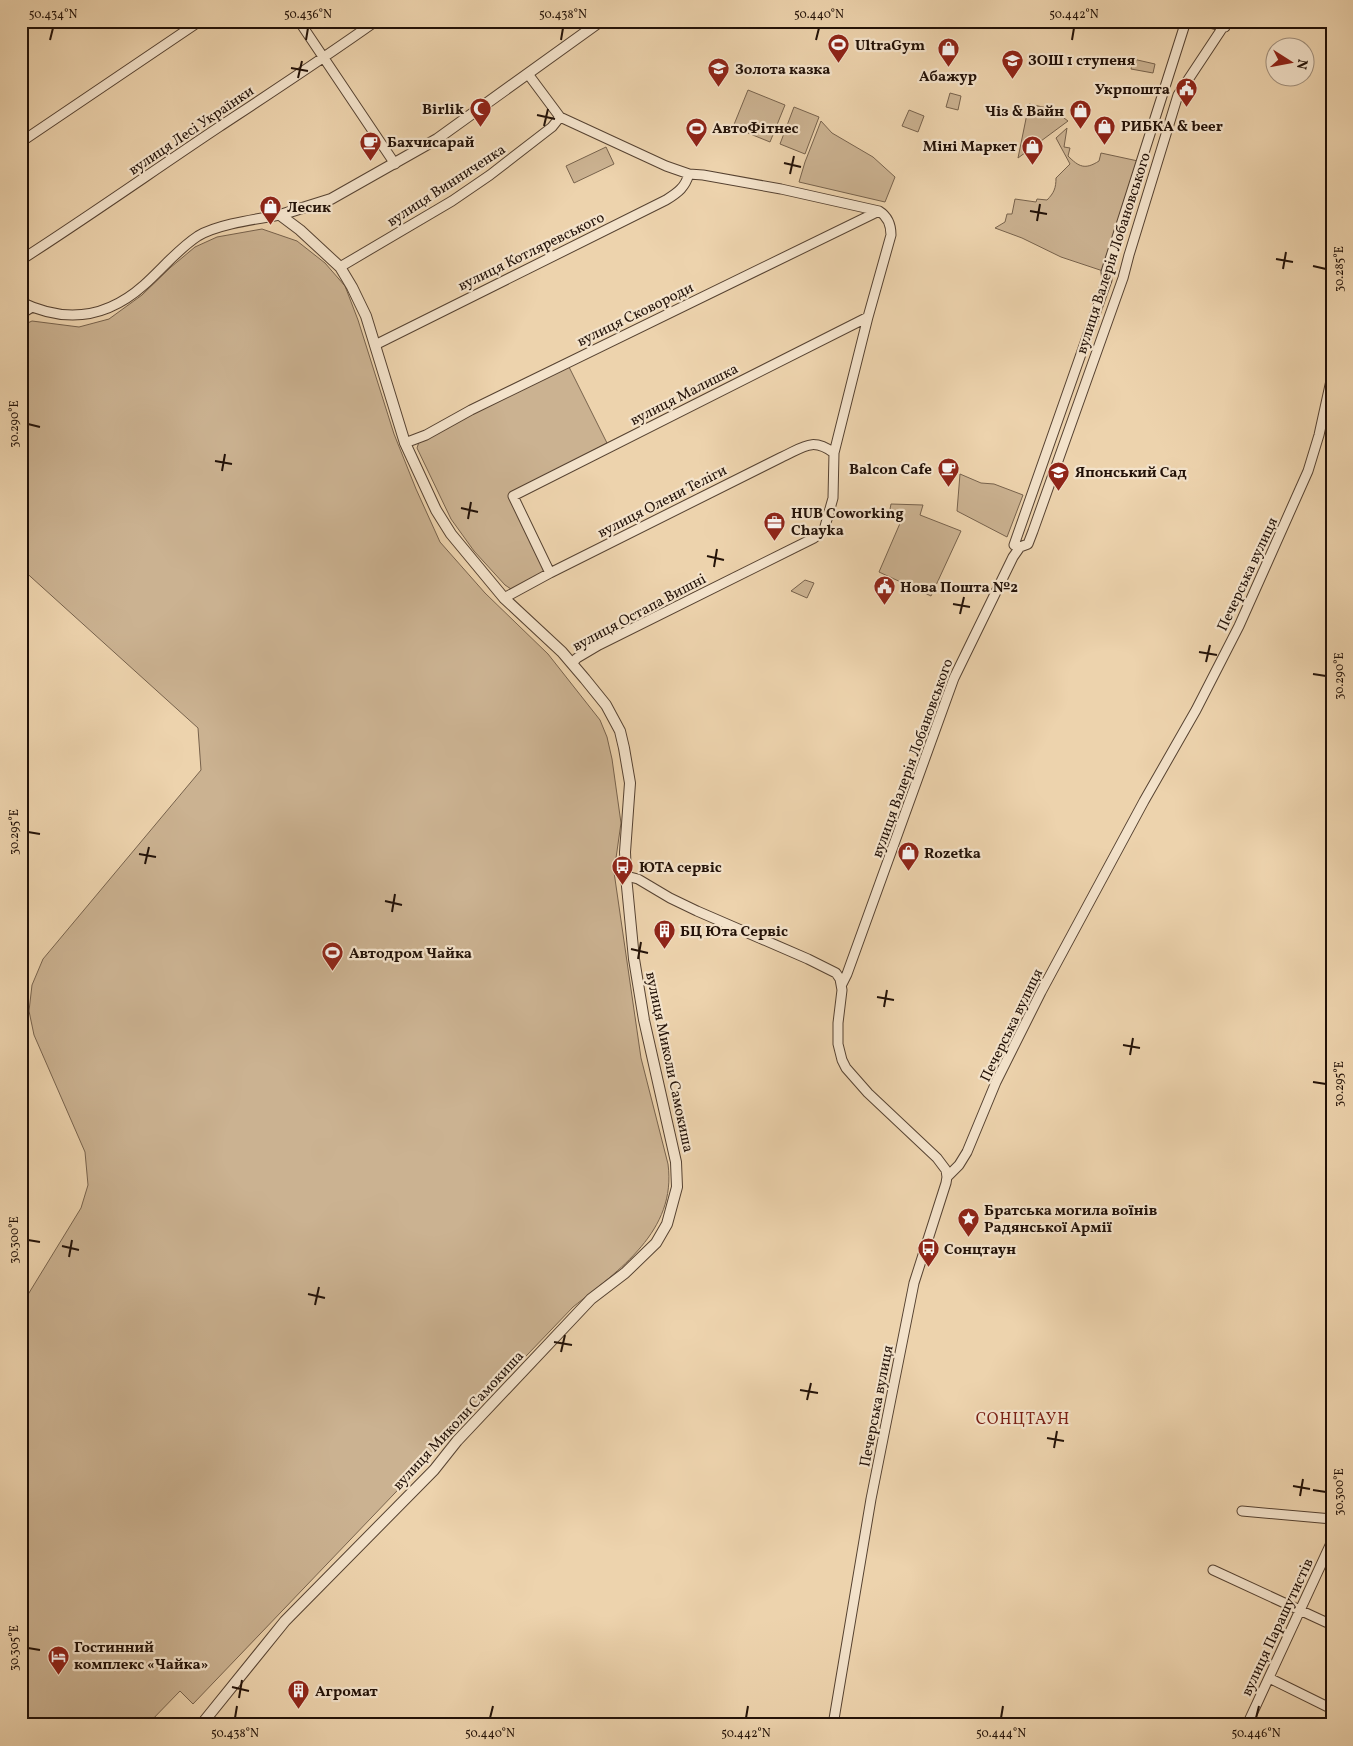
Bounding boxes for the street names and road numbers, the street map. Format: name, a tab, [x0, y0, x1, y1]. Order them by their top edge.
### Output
street label: вулиця Лесі Українки	[125, 81, 259, 181]
street label: вулиця Винниченка	[383, 140, 510, 233]
street label: вулиця Валерія Лобановського	[1072, 150, 1157, 357]
street label: вулиця Котляревського	[455, 208, 608, 297]
street label: вулиця Сковороди	[574, 278, 698, 353]
street label: вулиця Малишка	[627, 359, 742, 432]
street label: вулиця Олени Теліги	[594, 461, 731, 544]
street label: Печерська вулиця	[1213, 514, 1284, 635]
street label: вулиця Остапа Вишні	[569, 569, 710, 657]
street label: вулиця Валерія Лобановського	[868, 656, 959, 861]
street label: Печерська вулиця	[976, 965, 1049, 1086]
street label: вулиця Миколи Самокиша	[639, 970, 698, 1154]
street label: Печерська вулиця	[855, 1343, 900, 1469]
street label: вулиця Миколи Самокиша	[389, 1347, 529, 1495]
street label: вулиця Парашутистів	[1237, 1555, 1320, 1700]

